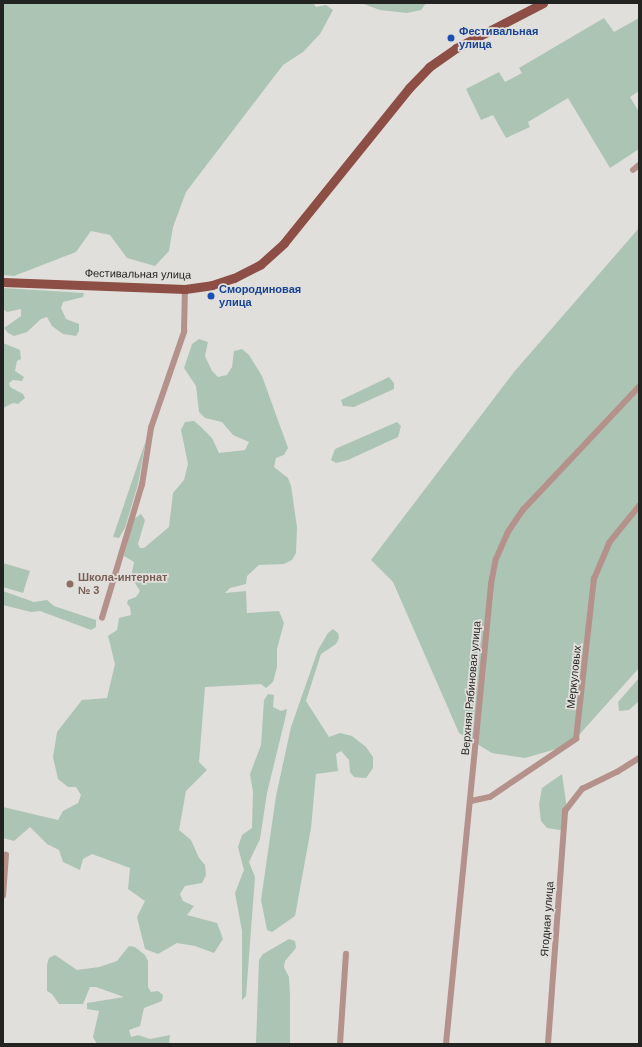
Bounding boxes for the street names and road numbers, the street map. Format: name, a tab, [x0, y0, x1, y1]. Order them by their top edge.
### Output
street label: Фестивальная улица	[85, 266, 191, 282]
street label: Верхняя Рябиновая улица	[459, 620, 483, 756]
street label: Меркуловых	[564, 645, 584, 709]
street label: Ягодная улица	[538, 881, 556, 957]

